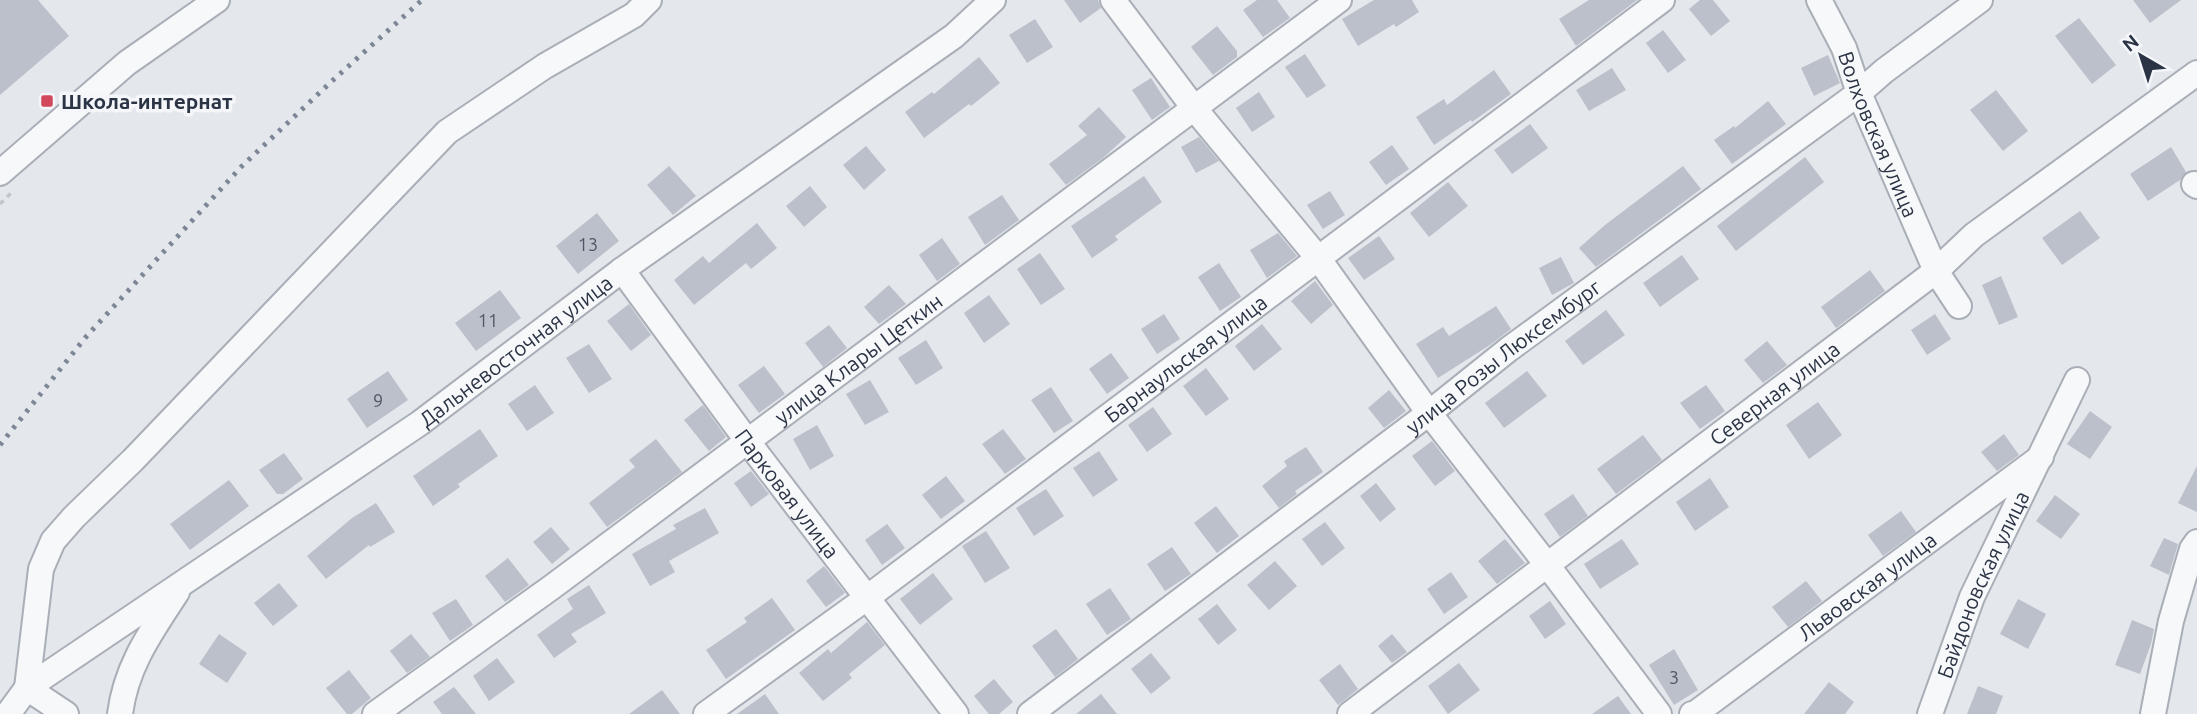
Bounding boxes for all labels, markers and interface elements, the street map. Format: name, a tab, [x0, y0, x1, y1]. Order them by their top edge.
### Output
north arrow	[2106, 21, 2176, 91]
text: N	[2118, 30, 2143, 56]
street label: Волховская улица	[1834, 48, 1923, 221]
place label: Школа-интернат	[61, 89, 233, 113]
marker: Школа-интернат	[39, 93, 55, 109]
house number: 13	[578, 234, 598, 254]
street label: Дальневосточная улица	[414, 270, 617, 431]
street label: улица Розы Люксембург	[1401, 274, 1605, 438]
street label: улица Клары Цеткин	[770, 288, 947, 429]
street label: Барнаульская улица	[1099, 290, 1271, 427]
house number: 11	[478, 310, 498, 330]
street label: Северная улица	[1705, 336, 1844, 450]
house number: 9	[373, 390, 383, 410]
street label: Парковая улица	[730, 424, 844, 563]
street label: Байдоновская улица	[1932, 487, 2034, 681]
street label: Львовская улица	[1793, 527, 1941, 645]
house number: 3	[1669, 667, 1679, 687]

